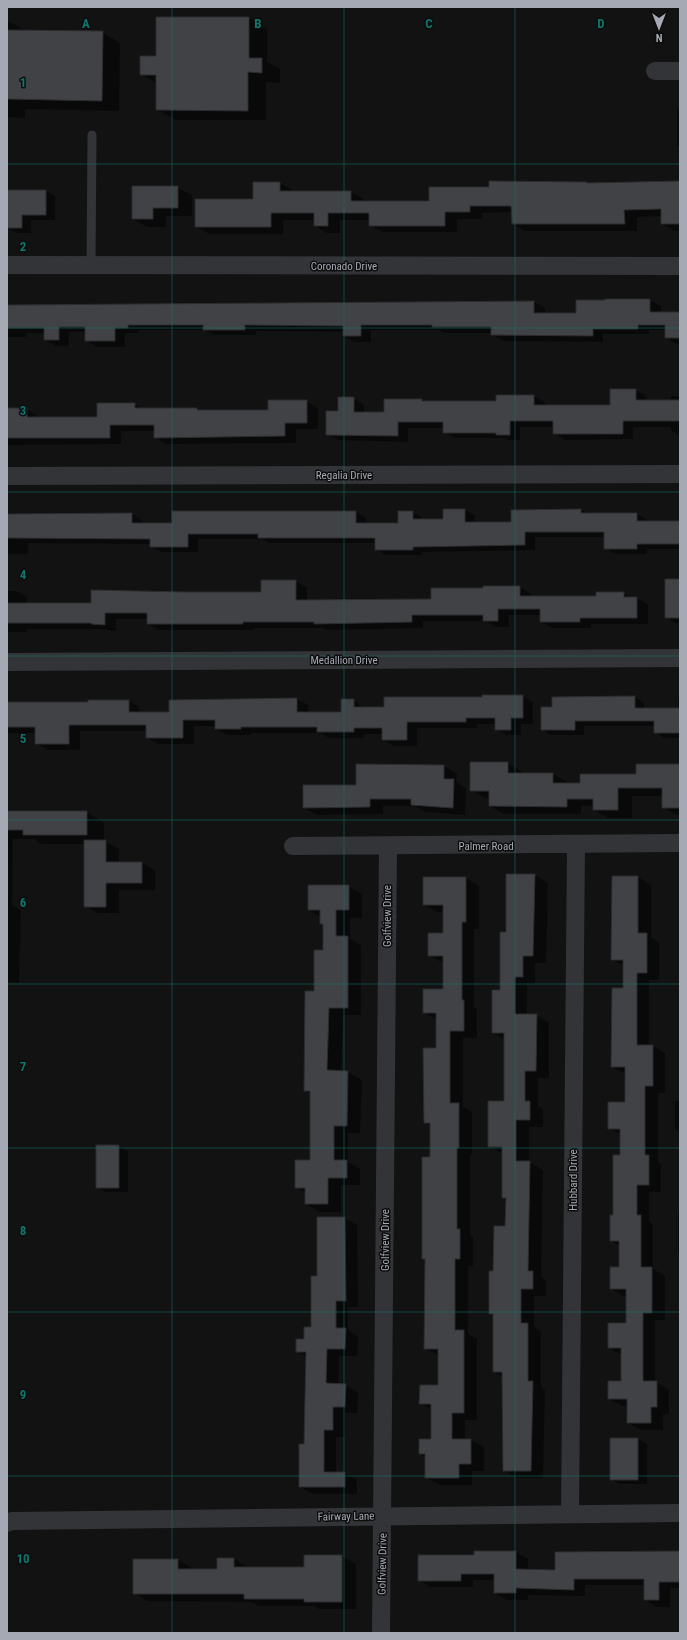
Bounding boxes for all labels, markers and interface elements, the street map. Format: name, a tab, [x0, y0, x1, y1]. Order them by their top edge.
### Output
north arrow	[639, 8, 679, 48]
text: A	[82, 16, 90, 31]
text: B	[254, 16, 262, 31]
text: C	[425, 16, 433, 31]
text: D	[597, 16, 605, 31]
text: N	[655, 31, 662, 44]
text: 1	[20, 75, 26, 90]
text: 2	[20, 239, 27, 254]
street label: Coronado Drive	[311, 260, 377, 273]
text: 3	[20, 403, 26, 418]
street label: Regalia Drive	[316, 469, 372, 482]
text: 4	[20, 567, 27, 582]
street label: Medallion Drive	[310, 654, 378, 667]
text: 5	[20, 731, 27, 746]
street label: Palmer Road	[458, 840, 514, 853]
street label: Golfview Drive	[381, 885, 394, 947]
text: 6	[20, 895, 27, 910]
text: 7	[20, 1059, 27, 1074]
street label: Hubbard Drive	[567, 1149, 580, 1211]
street label: Golfview Drive	[379, 1209, 392, 1271]
text: 8	[20, 1223, 26, 1238]
text: 9	[20, 1387, 26, 1402]
street label: Fairway Lane	[318, 1510, 375, 1523]
street label: Golfview Drive	[375, 1533, 390, 1595]
text: 10	[16, 1551, 30, 1566]

